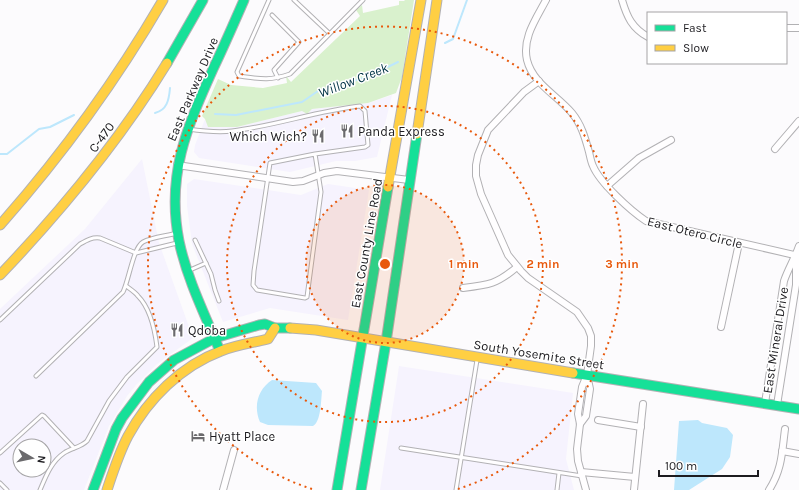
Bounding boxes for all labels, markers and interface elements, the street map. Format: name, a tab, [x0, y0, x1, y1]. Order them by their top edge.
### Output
legend	[647, 12, 787, 64]
text: Fast	[683, 21, 707, 35]
street label: East Parkway Drive	[164, 35, 221, 144]
text: Slow	[683, 41, 709, 55]
water label: Willow Creek	[316, 59, 391, 102]
street label: C-470	[85, 119, 118, 155]
restaurant icon: Panda Express	[339, 123, 355, 139]
place label: Panda Express	[358, 124, 445, 139]
restaurant icon: Which Wich?	[310, 128, 326, 144]
place label: Which Wich?	[229, 129, 307, 144]
street label: East County Line Road	[348, 177, 385, 309]
street label: East Otero Circle	[646, 213, 744, 252]
centre of rings	[378, 257, 392, 271]
text: 1 min	[449, 257, 479, 271]
text: 2 min	[526, 257, 560, 271]
text: 3 min	[605, 257, 639, 271]
street label: East Mineral Drive	[760, 285, 791, 394]
restaurant icon: Qdoba	[169, 322, 185, 338]
place label: Qdoba	[188, 323, 226, 338]
street label: South Yosemite Street	[473, 337, 605, 372]
hotel icon: Hyatt Place	[190, 428, 206, 444]
place label: Hyatt Place	[209, 429, 275, 444]
north arrow	[12, 438, 52, 478]
scale bar	[659, 452, 758, 478]
text: N	[34, 455, 48, 464]
text: 100 m	[665, 459, 697, 473]

